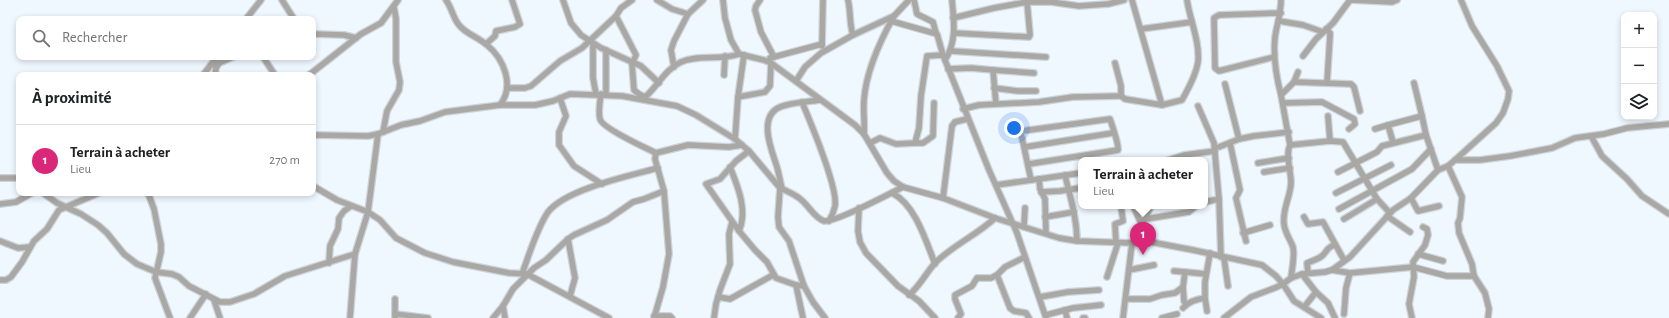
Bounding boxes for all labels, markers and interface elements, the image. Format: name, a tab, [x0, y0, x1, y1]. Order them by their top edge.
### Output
map controls	[1621, 12, 1657, 120]
button: +	[1621, 12, 1657, 48]
search box	[16, 16, 316, 60]
icon: search	[30, 27, 52, 49]
text: Rechercher	[62, 30, 127, 45]
button: −	[1621, 48, 1657, 84]
button: layers	[1621, 84, 1657, 120]
text: À proximité	[32, 89, 112, 106]
your location	[1004, 118, 1024, 138]
text: Terrain à acheter	[70, 145, 170, 160]
text: 1	[43, 154, 47, 167]
text: 270 m	[269, 154, 300, 167]
popup	[1078, 157, 1208, 209]
text: Lieu	[70, 163, 91, 176]
text: Terrain à acheter	[1093, 167, 1193, 182]
text: Lieu	[1093, 185, 1114, 198]
pin: 1	[1130, 222, 1156, 255]

